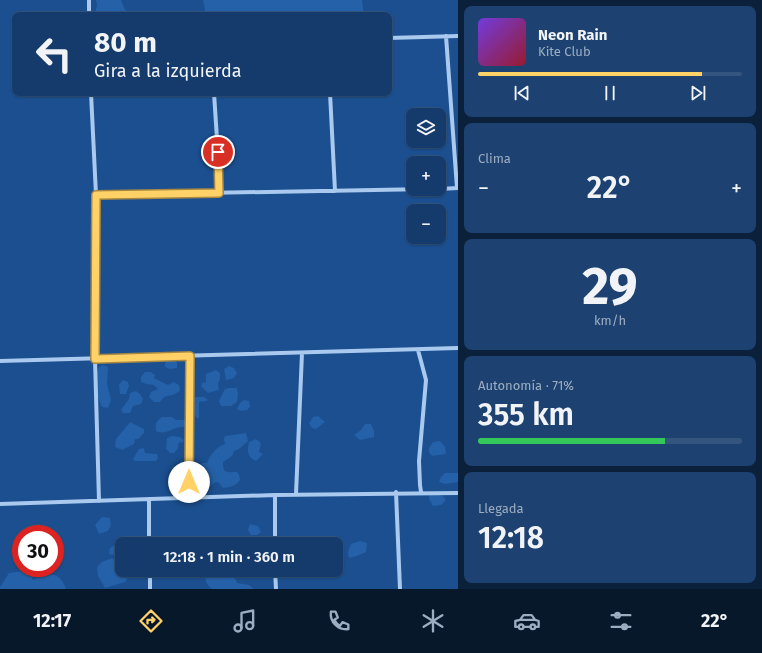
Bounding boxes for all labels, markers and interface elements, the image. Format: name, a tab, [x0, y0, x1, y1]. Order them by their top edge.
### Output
text: 80 m	[94, 26, 157, 59]
text: Neon Rain	[538, 26, 607, 44]
icon: left	[28, 28, 80, 80]
text: Kite Club	[538, 44, 591, 59]
text: Gira a la izquierda	[94, 60, 242, 82]
icon: previous	[511, 82, 533, 104]
icon: pause	[599, 82, 621, 104]
icon: next	[687, 82, 709, 104]
map controls	[406, 108, 446, 244]
button: layers	[406, 108, 446, 148]
pin	[201, 135, 235, 169]
icon: arrive	[207, 141, 229, 163]
text: Clima	[478, 151, 511, 166]
button: +	[406, 156, 446, 196]
text: 22°	[587, 170, 633, 206]
text: −	[478, 175, 489, 202]
text: +	[731, 175, 742, 202]
button: −	[406, 204, 446, 244]
text: 29	[582, 255, 638, 318]
text: km/h	[594, 313, 626, 328]
text: Autonomía · 71%	[478, 378, 574, 393]
text: 355 km	[478, 397, 574, 433]
position arrow	[168, 461, 210, 503]
text: Llegada	[478, 501, 524, 516]
text: 12:18	[478, 520, 544, 556]
speed limit sign: 30	[12, 525, 64, 577]
text: 12:18 · 1 min · 360 m	[163, 548, 295, 566]
icon: directions	[137, 607, 165, 635]
icon: music	[231, 607, 259, 635]
icon: phone	[325, 607, 353, 635]
icon: climate	[419, 607, 447, 635]
icon: car	[513, 607, 541, 635]
icon: filters	[607, 607, 635, 635]
text: 12:17	[33, 610, 71, 632]
text: 22°	[701, 610, 729, 632]

